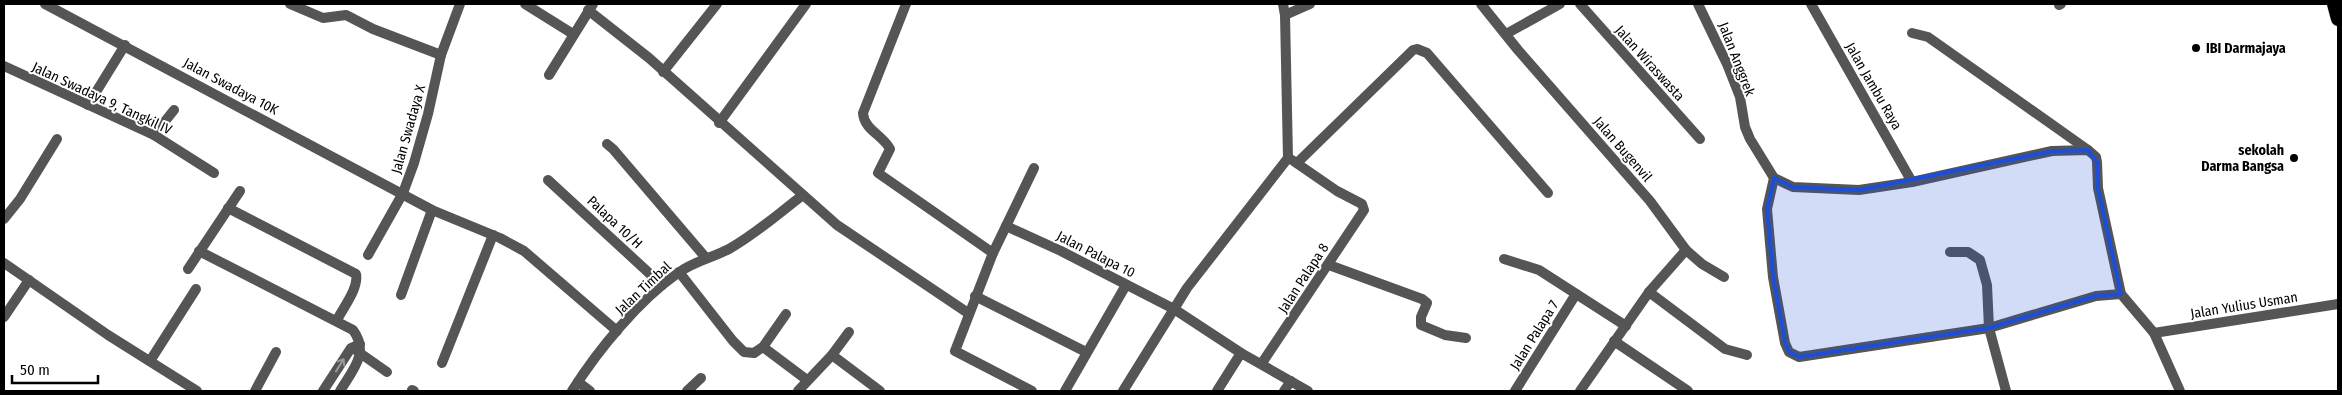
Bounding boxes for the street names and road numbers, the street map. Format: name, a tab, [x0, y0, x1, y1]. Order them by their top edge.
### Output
street label: Jalan Anggrek	[1715, 20, 1759, 99]
street label: Jalan Wiraswasta	[1611, 22, 1688, 105]
street label: Jalan Jambu Raya	[1842, 39, 1906, 133]
street label: Jalan Swadaya 10K	[180, 54, 282, 119]
street label: Jalan Swadaya 9, Tangkil IV	[29, 59, 175, 139]
street label: Jalan Swadaya X	[388, 83, 429, 176]
street label: Jalan Bugenvil	[1590, 113, 1656, 186]
street label: Palapa 10/H	[584, 193, 646, 252]
street label: Jalan Palapa 10	[1054, 227, 1138, 281]
street label: Jalan Palapa 8	[1275, 240, 1332, 316]
street label: Jalan Timbal	[612, 258, 675, 319]
street label: Jalan Yulius Usman	[2189, 289, 2299, 322]
street label: Jalan Palapa 7	[1506, 297, 1563, 373]

